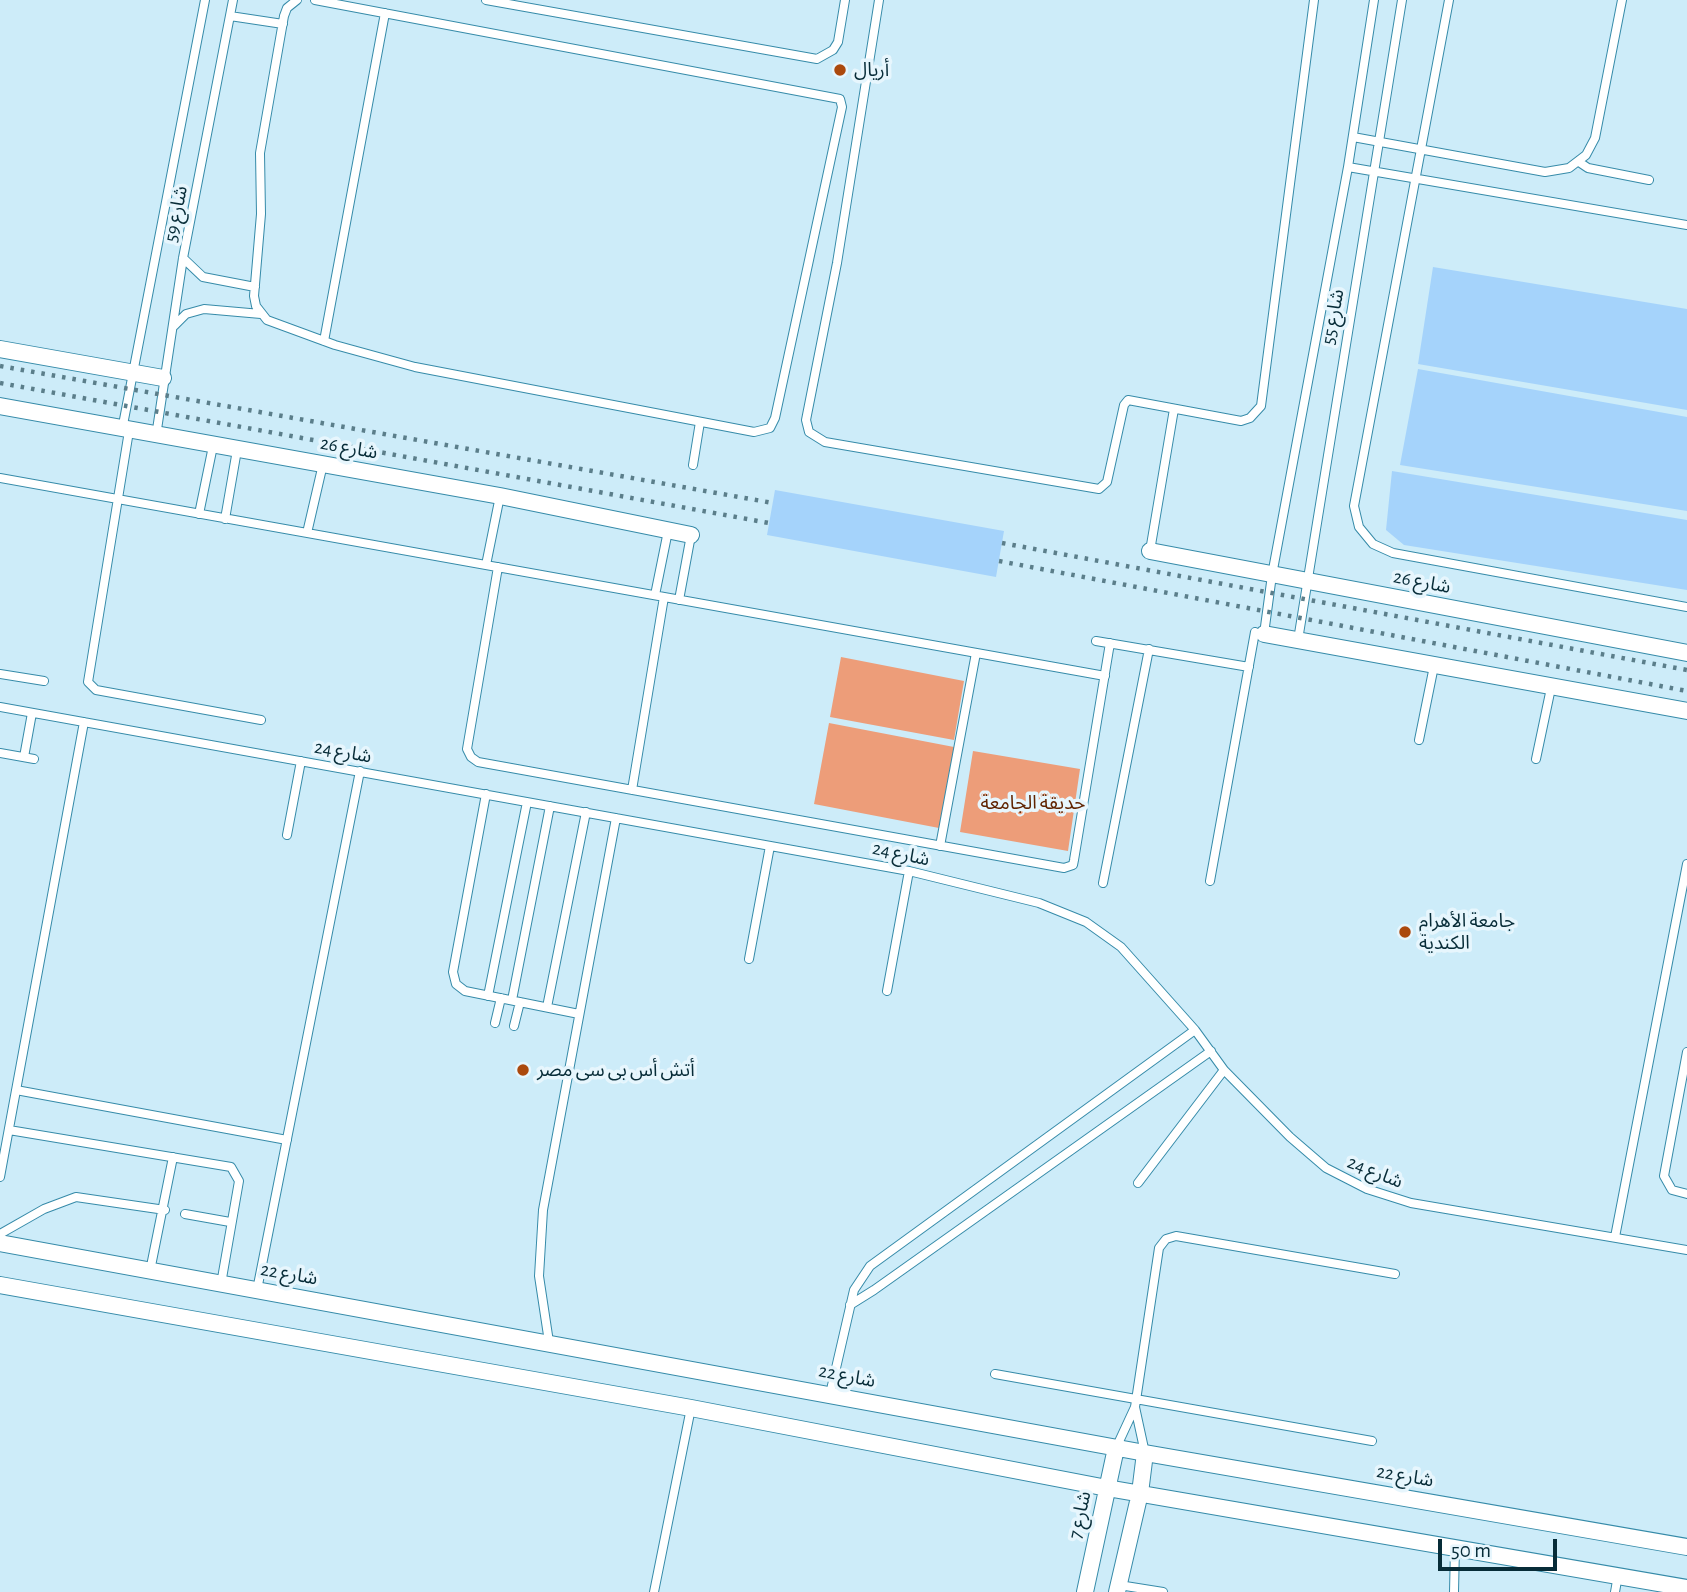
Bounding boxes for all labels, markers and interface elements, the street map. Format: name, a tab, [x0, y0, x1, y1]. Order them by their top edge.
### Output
place label: أريال	[854, 59, 889, 81]
marker: أريال	[832, 62, 848, 78]
street label: شارع 59	[159, 184, 193, 244]
street label: شارع 55	[1317, 287, 1349, 347]
street label: شارع 26	[319, 432, 379, 464]
street label: شارع 26	[1391, 565, 1453, 599]
street label: شارع 24	[312, 736, 374, 768]
park label: حديقة الجامعة	[981, 792, 1085, 814]
street label: شارع 24	[870, 837, 932, 871]
place label: جامعة الأهرام الكندية	[1419, 910, 1515, 954]
marker: جامعة الأهرام الكندية	[1397, 924, 1413, 940]
place label: أتش أس بى سى مصر	[537, 1059, 695, 1081]
marker: أتش أس بى سى مصر	[515, 1062, 531, 1078]
street label: شارع 24	[1344, 1151, 1406, 1193]
street label: شارع 22	[259, 1258, 319, 1290]
street label: شارع 22	[817, 1359, 877, 1393]
street label: شارع 22	[1375, 1460, 1435, 1492]
street label: شارع 7	[1064, 1489, 1096, 1541]
scale bar	[1442, 1526, 1561, 1570]
text: 50 m	[1451, 1540, 1491, 1561]

